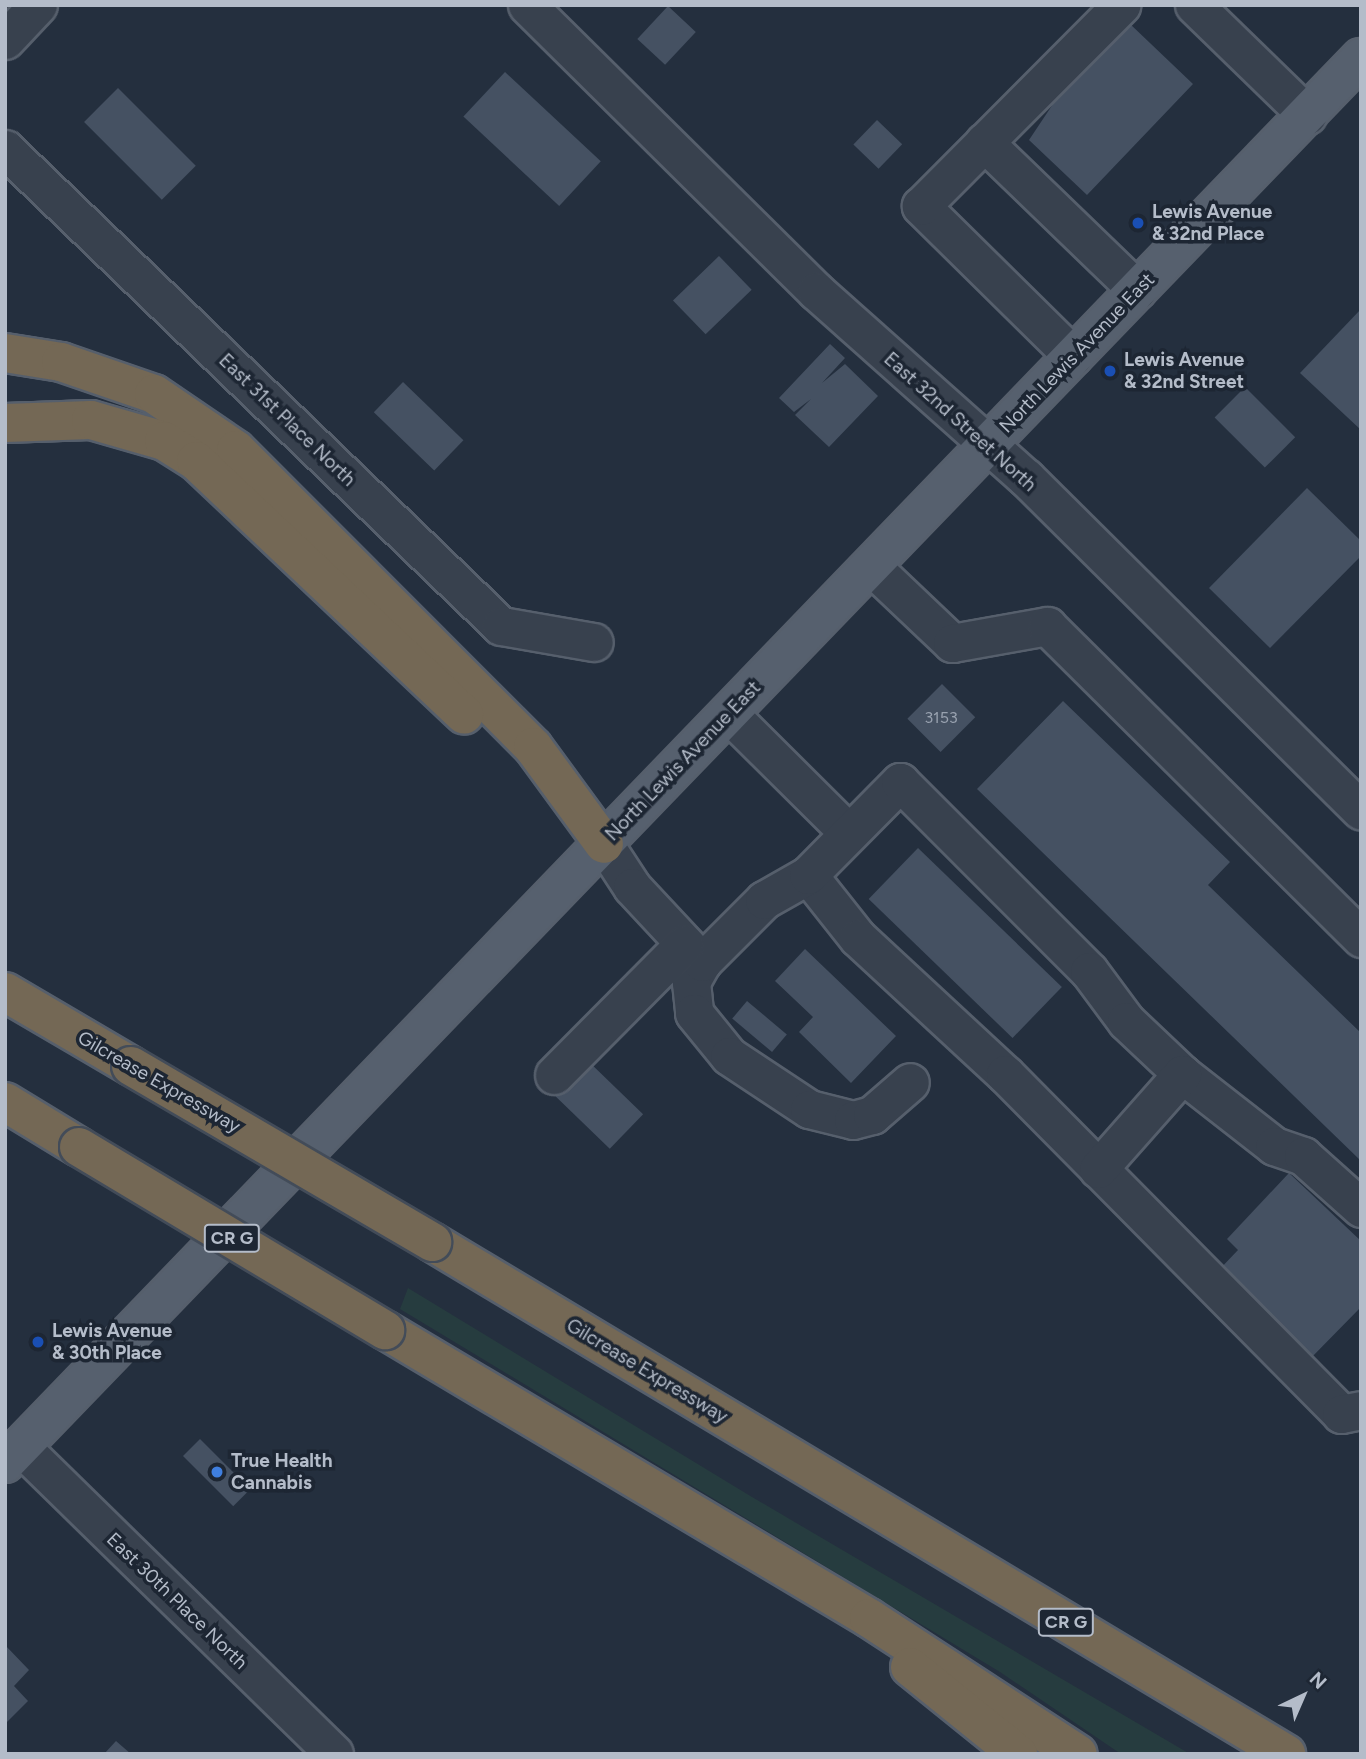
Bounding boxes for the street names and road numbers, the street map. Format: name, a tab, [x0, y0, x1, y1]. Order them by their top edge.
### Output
street label: North Lewis Avenue East	[995, 268, 1159, 438]
street label: East 32nd Street North	[879, 348, 1041, 496]
street label: East 31st Place North	[214, 349, 360, 491]
street label: North Lewis Avenue East	[601, 676, 765, 846]
street label: Gilcrease Expressway	[74, 1026, 244, 1138]
road number: CR G	[202, 1224, 262, 1252]
street label: Gilcrease Expressway	[562, 1314, 732, 1428]
street label: East 30th Place North	[102, 1528, 252, 1674]
road number: CR G	[1036, 1608, 1096, 1637]

